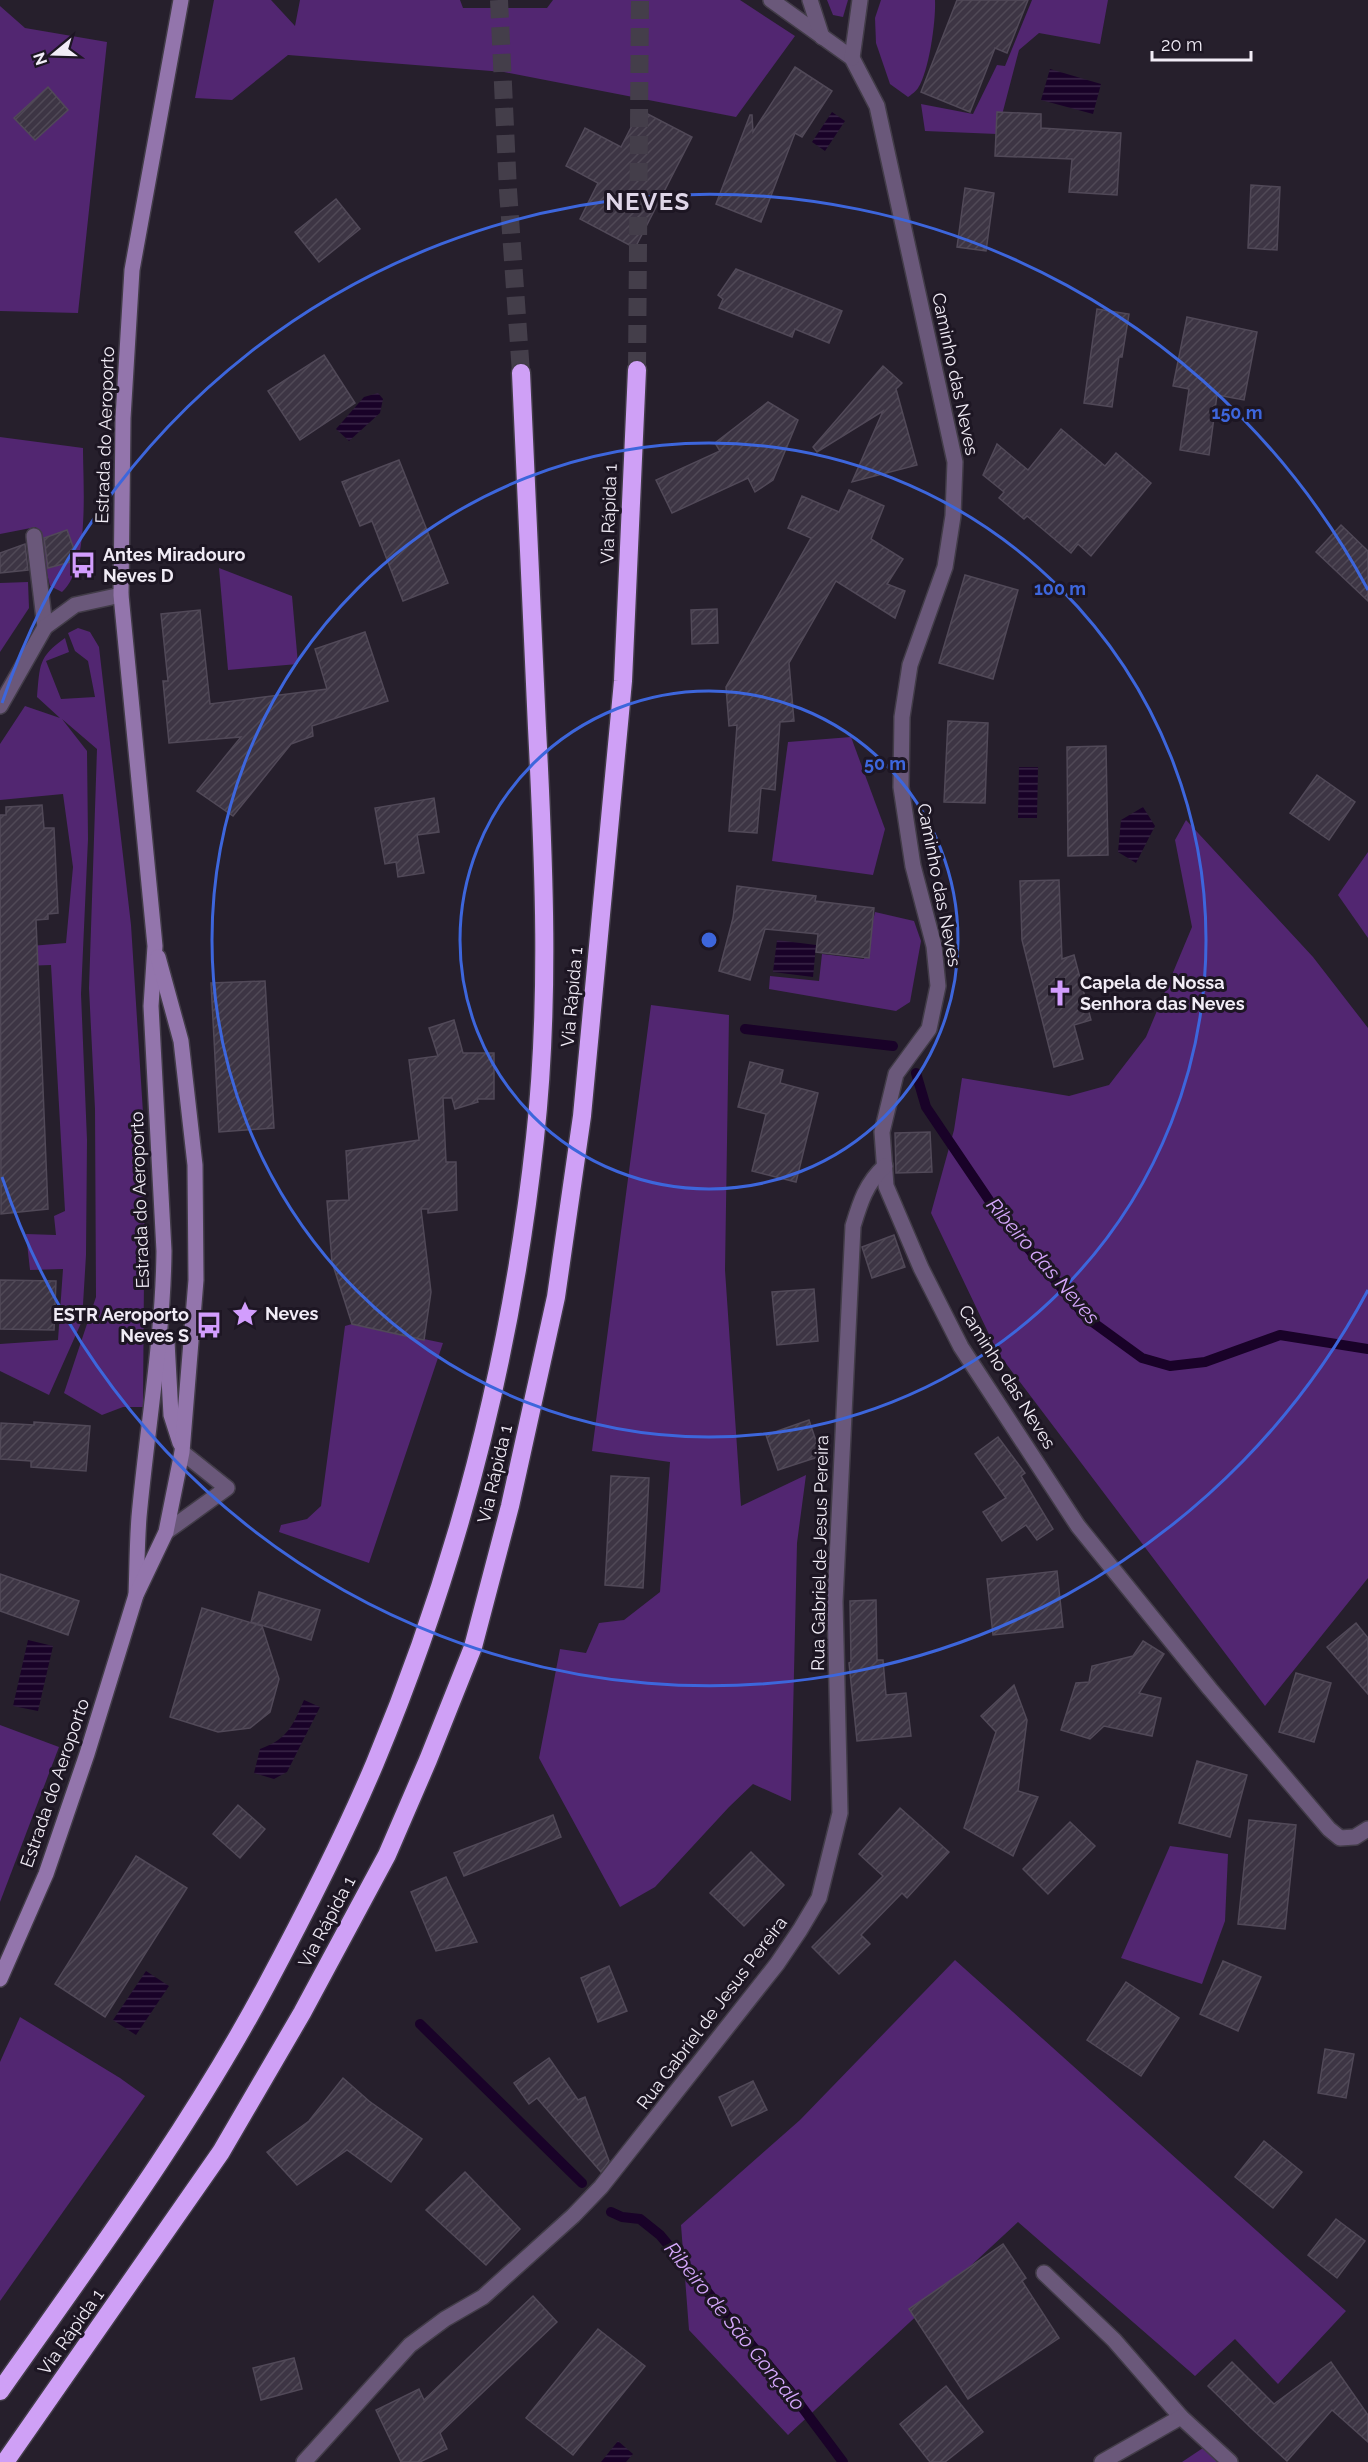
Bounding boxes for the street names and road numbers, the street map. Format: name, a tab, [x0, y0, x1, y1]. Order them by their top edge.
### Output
street label: Caminho das Neves	[928, 291, 983, 457]
street label: Estrada do Aeroporto	[91, 346, 118, 524]
street label: Via Rápida 1	[596, 463, 621, 564]
street label: Caminho das Neves	[913, 802, 966, 969]
street label: Via Rápida 1	[557, 946, 586, 1048]
street label: Estrada do Aeroporto	[126, 1111, 153, 1289]
street label: Caminho das Neves	[955, 1301, 1060, 1453]
street label: Via Rápida 1	[473, 1422, 516, 1525]
street label: Rua Gabriel de Jesus Pereira	[807, 1435, 832, 1671]
street label: Estrada do Aeroporto	[16, 1695, 93, 1870]
street label: Via Rápida 1	[294, 1872, 360, 1971]
street label: Rua Gabriel de Jesus Pereira	[632, 1912, 791, 2113]
street label: Via Rápida 1	[33, 2284, 108, 2379]

